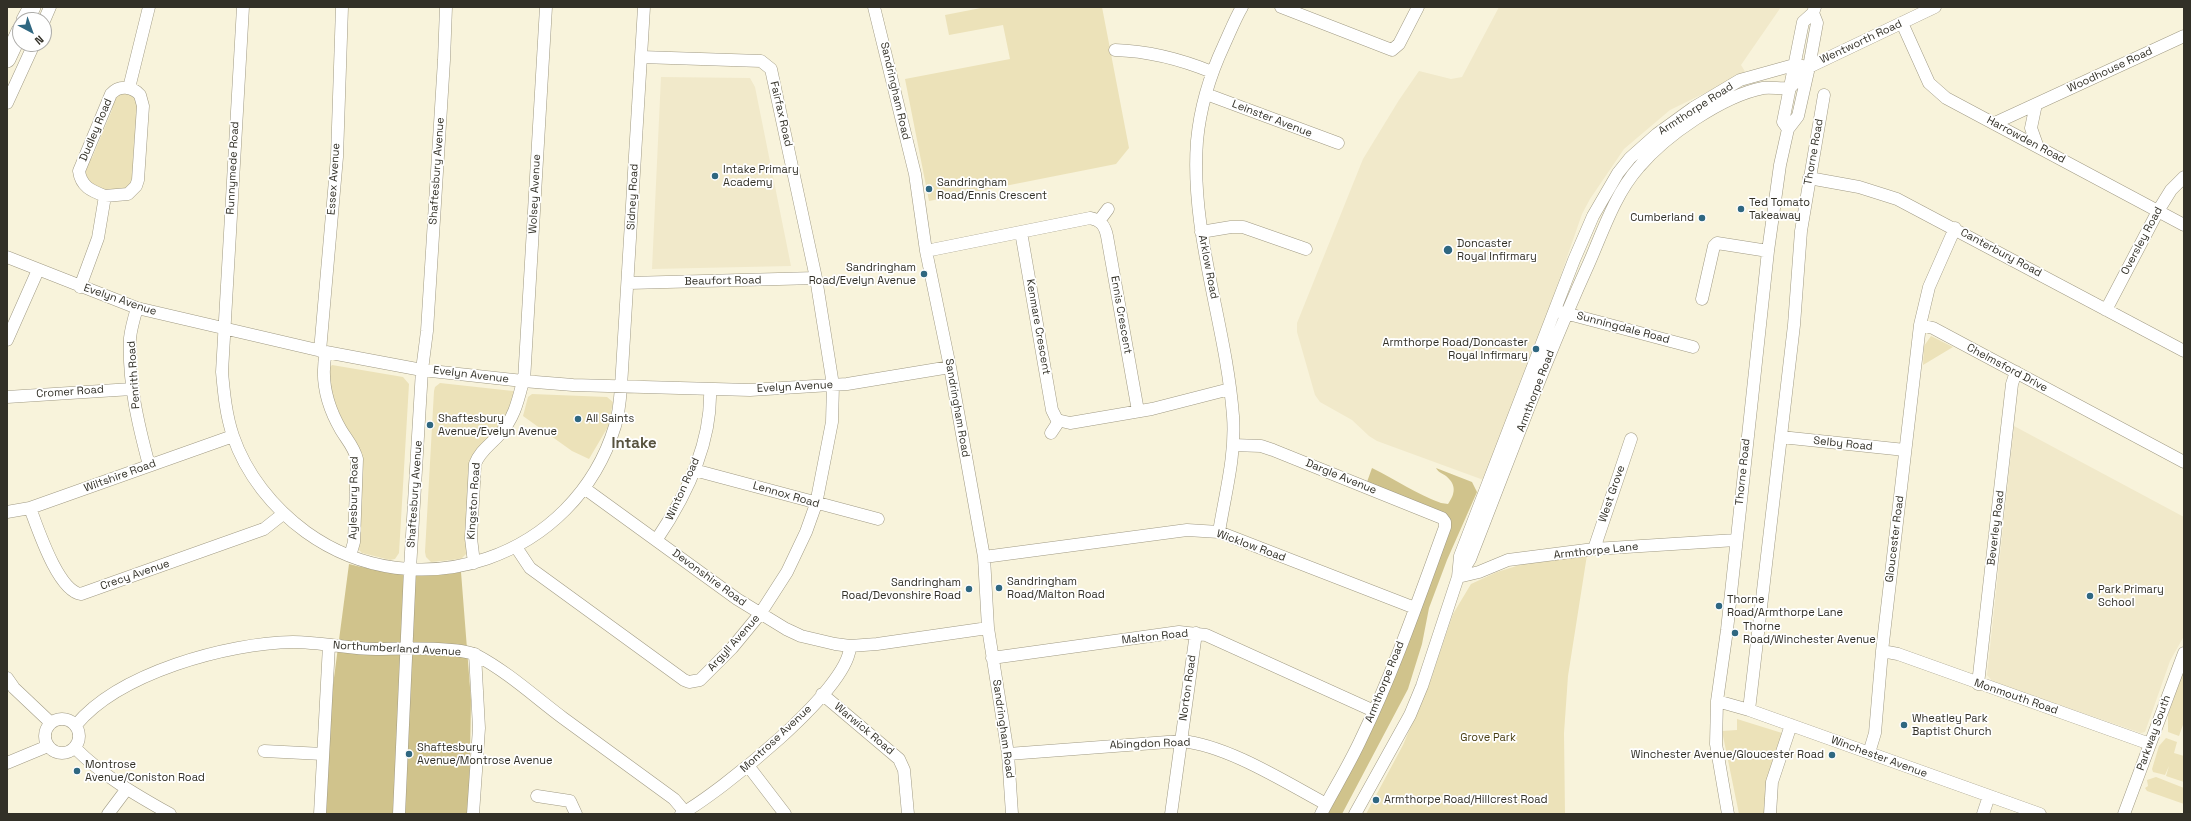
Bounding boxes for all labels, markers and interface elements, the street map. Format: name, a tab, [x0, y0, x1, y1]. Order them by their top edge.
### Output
north arrow	[12, 12, 52, 52]
street label: Wentworth Road	[1818, 17, 1904, 67]
text: N	[32, 33, 47, 48]
street label: Sandringham Road	[877, 41, 913, 141]
street label: Woodhouse Road	[2065, 44, 2155, 96]
street label: Fairfax Road	[767, 80, 795, 148]
street label: Armthorpe Road	[1656, 80, 1736, 138]
street label: Dudley Road	[77, 97, 115, 163]
street label: Leinster Avenue	[1230, 98, 1314, 140]
street label: Harrowden Road	[1984, 114, 2068, 166]
street label: Shaftesbury Avenue	[427, 117, 447, 225]
street label: Thorne Road	[1802, 118, 1826, 186]
street label: Runnymede Road	[224, 121, 242, 215]
street label: Essex Avenue	[325, 143, 343, 215]
street label: Wolsey Avenue	[526, 154, 544, 234]
place label: Intake Primary Academy	[723, 163, 799, 189]
street label: Sidney Road	[625, 164, 641, 230]
marker: Intake Primary Academy	[710, 171, 720, 181]
place label: Sandringham Road/Ennis Crescent	[937, 176, 1047, 202]
marker: Sandringham Road/Ennis Crescent	[924, 184, 934, 194]
place label: Ted Tomato Takeaway	[1749, 196, 1810, 222]
marker: Ted Tomato Takeaway	[1736, 204, 1746, 214]
street label: Oversley Road	[2119, 205, 2165, 277]
place label: Cumberland	[1630, 211, 1694, 225]
marker: Cumberland	[1697, 213, 1707, 223]
street label: Canterbury Road	[1958, 226, 2044, 280]
street label: Arklow Road	[1195, 234, 1221, 300]
place label: Doncaster Royal Infirmary	[1457, 237, 1537, 263]
marker: Doncaster Royal Infirmary	[1442, 244, 1454, 256]
place label: Sandringham Road/Evelyn Avenue	[809, 261, 916, 287]
marker: Sandringham Road/Evelyn Avenue	[919, 269, 929, 279]
street label: Beaufort Road	[684, 274, 762, 288]
street label: Ennis Crescent	[1108, 275, 1134, 355]
street label: Kenmare Crescent	[1023, 278, 1053, 376]
street label: Evelyn Avenue	[82, 281, 158, 319]
street label: Sunningdale Road	[1575, 309, 1671, 347]
place label: Armthorpe Road/Doncaster Royal Infirmary	[1382, 336, 1528, 362]
street label: Penrith Road	[125, 341, 143, 409]
street label: Chelmsford Drive	[1964, 341, 2050, 395]
marker: Armthorpe Road/Doncaster Royal Infirmary	[1531, 344, 1541, 354]
street label: Armthorpe Road	[1514, 348, 1558, 434]
street label: Sandringham Road	[942, 358, 972, 458]
street label: Evelyn Avenue	[432, 364, 510, 386]
street label: Evelyn Avenue	[757, 378, 833, 396]
street label: Cromer Road	[36, 383, 104, 401]
place label: Shaftesbury Avenue/Evelyn Avenue	[438, 412, 557, 438]
place label: All Saints	[586, 412, 634, 426]
marker: All Saints	[573, 414, 583, 424]
marker: Shaftesbury Avenue/Evelyn Avenue	[425, 420, 435, 430]
street label: Selby Road	[1813, 434, 1873, 454]
district label: Intake	[611, 435, 657, 453]
street label: Thorne Road	[1733, 438, 1753, 506]
street label: Shaftesbury Avenue	[405, 440, 425, 548]
street label: Aylesbury Road	[347, 456, 361, 540]
street label: Winton Road	[663, 456, 703, 522]
street label: Wiltshire Road	[82, 457, 158, 495]
street label: Dargle Avenue	[1304, 457, 1378, 497]
street label: Kingston Road	[465, 462, 483, 540]
street label: West Grove	[1596, 464, 1628, 524]
street label: Lennox Road	[751, 479, 821, 511]
street label: Beverley Road	[1985, 490, 2007, 566]
street label: Gloucester Road	[1883, 495, 1907, 583]
street label: Wicklow Road	[1215, 527, 1287, 565]
street label: Armthorpe Lane	[1553, 540, 1639, 562]
street label: Devonshire Road	[669, 547, 749, 609]
street label: Crecy Avenue	[99, 557, 171, 593]
place label: Sandringham Road/Malton Road	[1007, 575, 1105, 601]
place label: Sandringham Road/Devonshire Road	[842, 576, 961, 602]
marker: Sandringham Road/Malton Road	[994, 583, 1004, 593]
place label: Park Primary School	[2098, 583, 2164, 609]
marker: Sandringham Road/Devonshire Road	[964, 584, 974, 594]
marker: Park Primary School	[2085, 591, 2095, 601]
place label: Thorne Road/Armthorpe Lane	[1727, 593, 1843, 619]
marker: Thorne Road/Armthorpe Lane	[1714, 601, 1724, 611]
street label: Argyll Avenue	[705, 612, 763, 674]
place label: Thorne Road/Winchester Avenue	[1743, 620, 1876, 646]
street label: Malton Road	[1121, 627, 1189, 647]
marker: Thorne Road/Winchester Avenue	[1730, 628, 1740, 638]
street label: Northumberland Avenue	[333, 639, 461, 659]
street label: Armthorpe Road	[1363, 639, 1407, 725]
street label: Norton Road	[1177, 654, 1199, 722]
street label: Monmouth Road	[1972, 676, 2060, 718]
street label: Sandringham Road	[990, 679, 1016, 779]
street label: Parkway South	[2134, 693, 2174, 773]
street label: Warwick Road	[831, 700, 897, 758]
street label: Montrose Avenue	[738, 703, 814, 775]
place label: Wheatley Park Baptist Church	[1912, 712, 1991, 738]
marker: Wheatley Park Baptist Church	[1899, 720, 1909, 730]
park label: Grove Park	[1460, 731, 1516, 745]
street label: Winchester Avenue	[1829, 733, 1929, 781]
street label: Abingdon Road	[1109, 736, 1191, 752]
place label: Shaftesbury Avenue/Montrose Avenue	[417, 741, 552, 767]
place label: Winchester Avenue/Gloucester Road	[1631, 748, 1824, 762]
marker: Shaftesbury Avenue/Montrose Avenue	[404, 749, 414, 759]
marker: Winchester Avenue/Gloucester Road	[1827, 750, 1837, 760]
place label: Montrose Avenue/Coniston Road	[85, 758, 205, 784]
marker: Montrose Avenue/Coniston Road	[72, 766, 82, 776]
place label: Armthorpe Road/Hillcrest Road	[1384, 793, 1548, 807]
marker: Armthorpe Road/Hillcrest Road	[1371, 795, 1381, 805]

